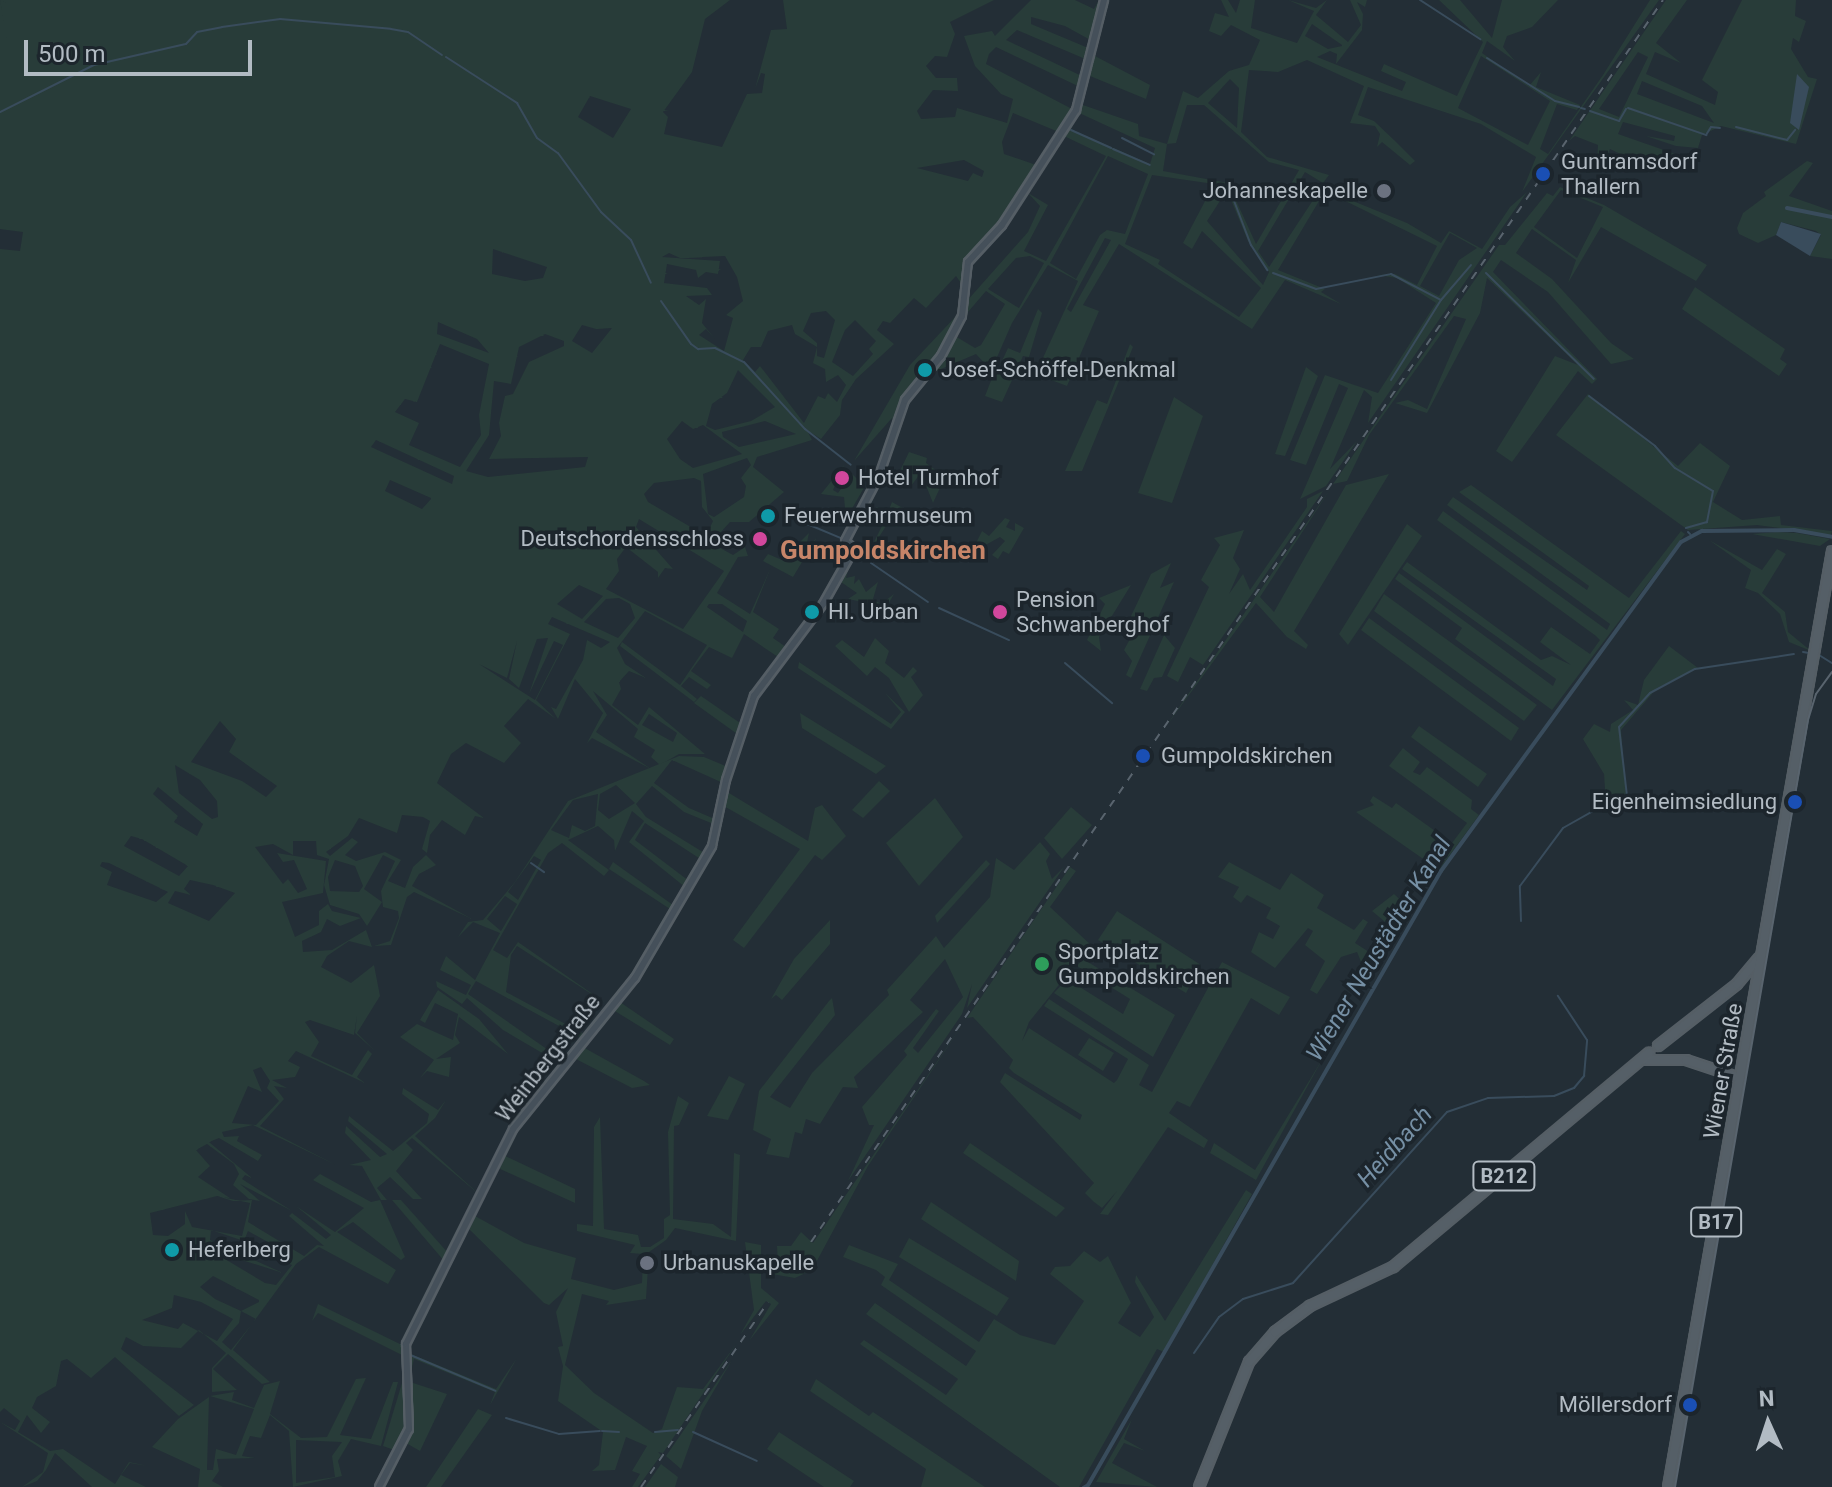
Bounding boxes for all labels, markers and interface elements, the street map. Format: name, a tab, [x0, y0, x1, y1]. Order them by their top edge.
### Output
scale bar	[28, 24, 256, 74]
text: 500 m	[38, 40, 105, 68]
place label: Guntramsdorf Thallern	[1561, 148, 1697, 200]
marker: Guntramsdorf Thallern	[1532, 163, 1554, 185]
place label: Johanneskapelle	[1202, 178, 1368, 204]
marker: Johanneskapelle	[1375, 182, 1393, 200]
place label: Josef-Schöffel-Denkmal	[941, 357, 1176, 383]
marker: Josef-Schöffel-Denkmal	[916, 361, 934, 379]
place label: Hotel Turmhof	[858, 465, 999, 491]
marker: Hotel Turmhof	[833, 469, 851, 487]
place label: Feuerwehrmuseum	[784, 503, 973, 529]
marker: Feuerwehrmuseum	[759, 507, 777, 525]
place label: Deutschordensschloss	[521, 526, 744, 552]
marker: Deutschordensschloss	[751, 530, 769, 548]
district label: Gumpoldskirchen	[780, 535, 986, 567]
place label: Pension Schwanberghof	[1016, 586, 1169, 638]
place label: Hl. Urban	[828, 599, 918, 625]
marker: Hl. Urban	[803, 603, 821, 621]
marker: Pension Schwanberghof	[991, 603, 1009, 621]
place label: Gumpoldskirchen	[1161, 743, 1333, 769]
marker: Gumpoldskirchen	[1132, 745, 1154, 767]
place label: Eigenheimsiedlung	[1592, 789, 1777, 815]
marker: Eigenheimsiedlung	[1784, 791, 1806, 813]
water label: Wiener Neustädter Kanal	[1300, 831, 1458, 1067]
place label: Sportplatz Gumpoldskirchen	[1058, 938, 1230, 990]
marker: Sportplatz Gumpoldskirchen	[1033, 955, 1051, 973]
street label: Weinbergstraße	[490, 989, 606, 1127]
street label: Wiener Straße	[1698, 1001, 1748, 1141]
water label: Heidbach	[1351, 1101, 1439, 1193]
road number: B212	[1472, 1160, 1536, 1192]
road number: B17	[1690, 1206, 1742, 1238]
place label: Heferlberg	[188, 1237, 291, 1263]
marker: Heferlberg	[163, 1241, 181, 1259]
place label: Urbanuskapelle	[663, 1250, 814, 1276]
marker: Urbanuskapelle	[638, 1254, 656, 1272]
north arrow	[1728, 1383, 1808, 1463]
text: N	[1758, 1386, 1775, 1411]
place label: Möllersdorf	[1559, 1392, 1672, 1418]
marker: Möllersdorf	[1679, 1394, 1701, 1416]

